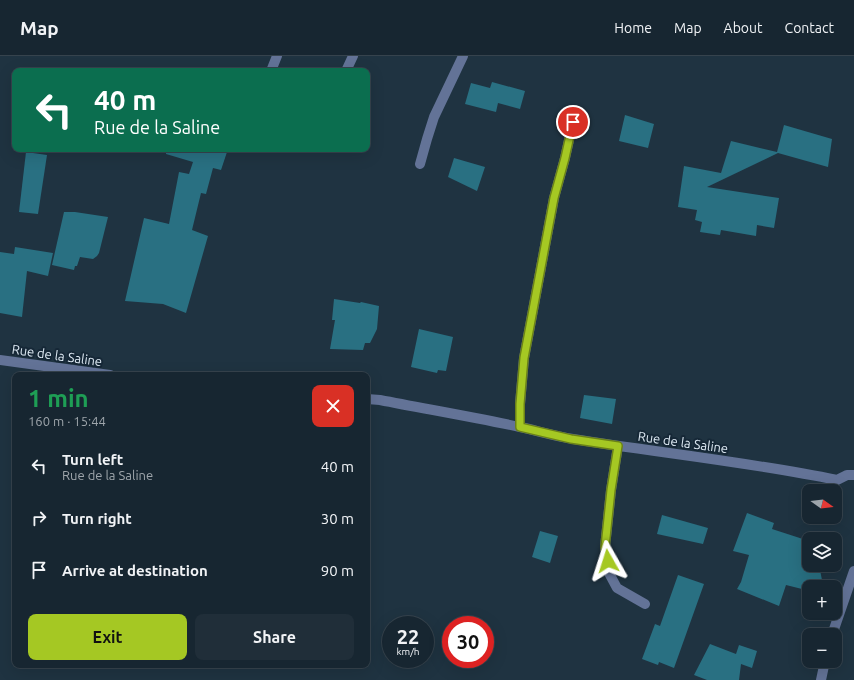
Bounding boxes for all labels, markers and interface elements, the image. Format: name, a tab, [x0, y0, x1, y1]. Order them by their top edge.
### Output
text: Map	[20, 17, 59, 39]
text: Home	[614, 20, 652, 36]
text: Map	[674, 20, 702, 36]
text: About	[724, 20, 763, 36]
text: Contact	[785, 20, 834, 36]
icon: left	[28, 84, 80, 136]
text: 40 m	[94, 84, 156, 115]
pin	[556, 105, 590, 139]
icon: arrive	[562, 111, 584, 133]
text: Rue de la Saline	[94, 117, 220, 137]
street label: Rue de la Saline	[11, 342, 103, 368]
text: 1 min	[28, 385, 89, 412]
button: close	[312, 385, 354, 427]
text: 160 m · 15:44	[28, 414, 106, 428]
street label: Rue de la Saline	[637, 429, 729, 455]
text: Turn left	[62, 451, 123, 468]
icon: left	[28, 455, 50, 477]
text: 40 m	[321, 458, 354, 475]
text: Rue de la Saline	[62, 468, 153, 482]
north arrow	[802, 484, 842, 524]
map controls	[802, 484, 842, 668]
icon: right	[28, 507, 50, 529]
text: Turn right	[62, 510, 132, 527]
text: 30 m	[321, 510, 354, 527]
button: layers	[802, 532, 842, 572]
position arrow	[587, 540, 629, 582]
icon: arrive	[28, 559, 50, 581]
text: Arrive at destination	[62, 562, 208, 579]
text: 90 m	[321, 562, 354, 579]
button: +	[802, 580, 842, 620]
button: Exit	[28, 614, 187, 660]
button: Share	[195, 614, 354, 660]
speed limit sign: 30	[442, 616, 494, 668]
text: 22	[397, 625, 419, 648]
button: −	[802, 628, 842, 668]
text: km/h	[396, 646, 420, 657]

